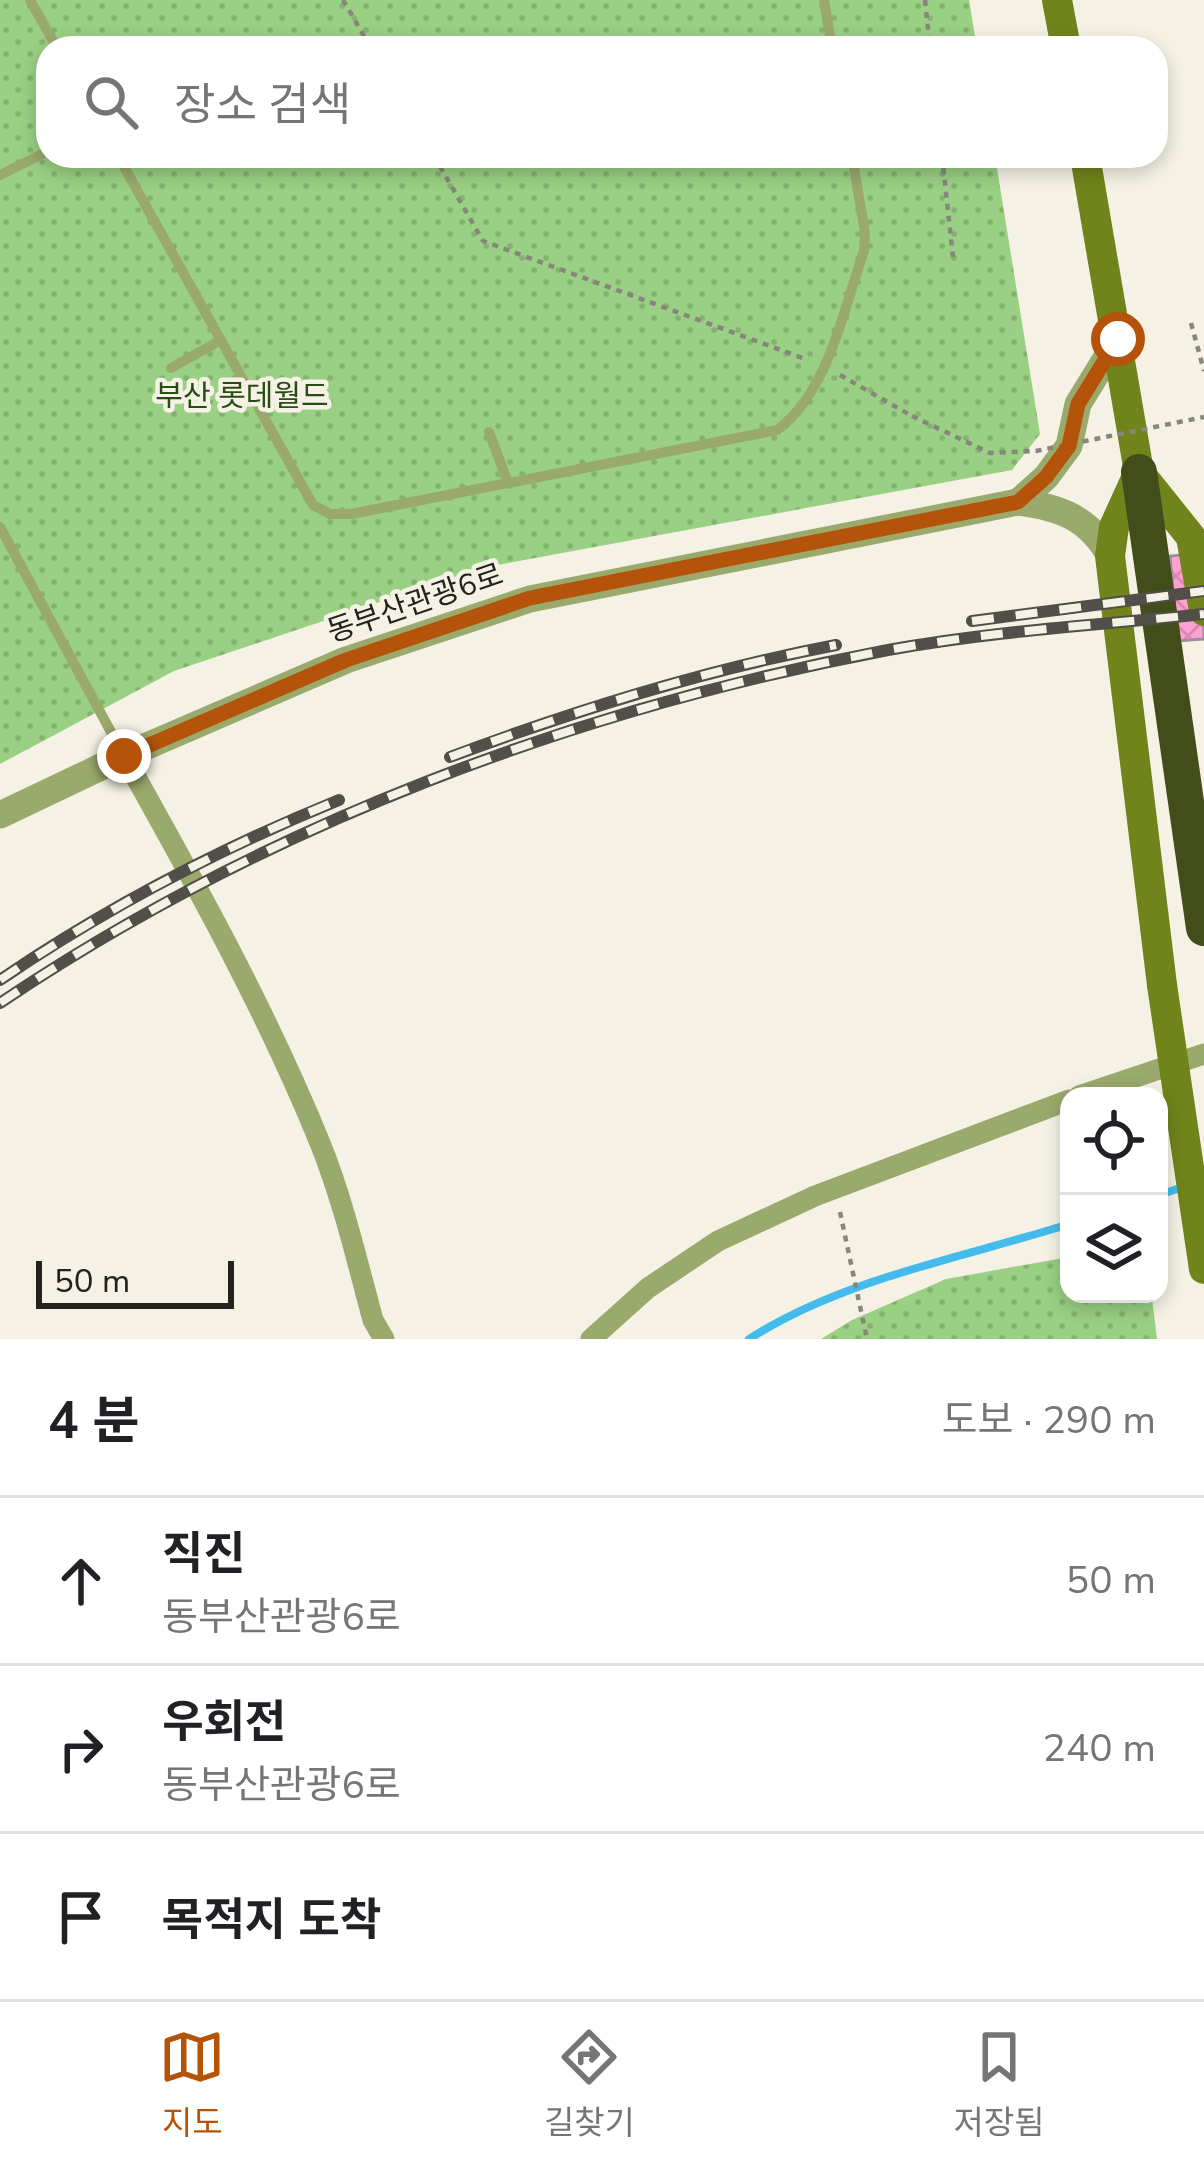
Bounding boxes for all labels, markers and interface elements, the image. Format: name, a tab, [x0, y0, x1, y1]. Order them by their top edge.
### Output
search box	[36, 36, 1168, 168]
icon: search	[78, 69, 144, 135]
text: 장소 검색	[174, 75, 351, 136]
route start	[1091, 312, 1145, 366]
park label: 부산 롯데월드	[155, 376, 329, 417]
street label: 동부산관광6로	[322, 554, 509, 653]
route end	[97, 729, 151, 783]
map controls	[1060, 1087, 1168, 1303]
button: locate	[1060, 1087, 1168, 1195]
button: layers	[1060, 1195, 1168, 1303]
scale bar	[36, 1255, 234, 1308]
text: 50 m	[54, 1259, 130, 1304]
text: 4 분	[48, 1386, 139, 1456]
text: 도보 · 290 m	[942, 1394, 1156, 1447]
text: 직진	[162, 1524, 245, 1585]
icon: ahead	[48, 1548, 114, 1614]
text: 50 m	[1066, 1554, 1156, 1607]
text: 동부산관광6로	[162, 1591, 401, 1644]
text: 우회전	[162, 1692, 286, 1753]
icon: right	[48, 1716, 114, 1782]
text: 240 m	[1042, 1722, 1156, 1775]
text: 동부산관광6로	[162, 1759, 401, 1812]
icon: arrive	[48, 1884, 114, 1950]
text: 목적지 도착	[162, 1890, 381, 1951]
tab: 지도	[159, 2024, 225, 2146]
tab: 길찾기	[544, 2024, 635, 2146]
tab: 저장됨	[954, 2024, 1045, 2146]

